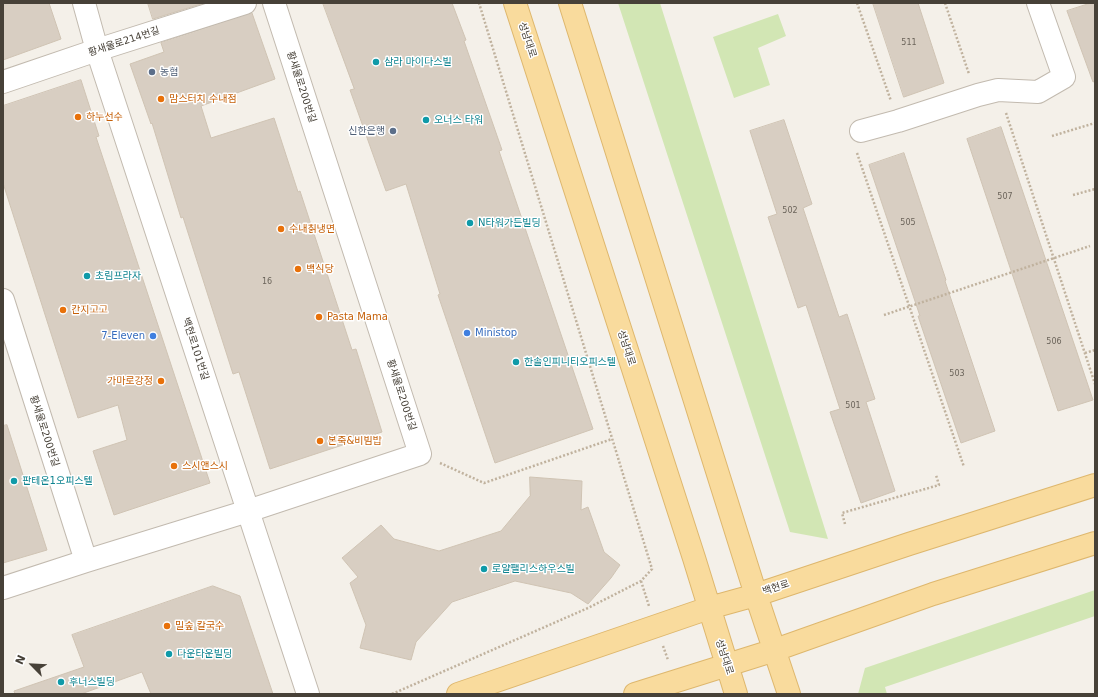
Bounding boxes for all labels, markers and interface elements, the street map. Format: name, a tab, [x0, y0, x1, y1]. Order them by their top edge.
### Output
street label: 성남대로	[516, 21, 538, 59]
street label: 황새울로214번길	[87, 25, 161, 59]
house number: 511	[901, 38, 917, 48]
street label: 황새울로200번길	[284, 50, 318, 124]
place label: 삼라 마이다스빌	[384, 56, 452, 68]
marker: 삼라 마이다스빌	[371, 57, 381, 67]
place label: 농협	[160, 66, 178, 78]
marker: 농협	[147, 67, 157, 77]
place label: 맘스터치 수내점	[169, 93, 237, 105]
marker: 맘스터치 수내점	[156, 94, 166, 104]
place label: 하누선수	[86, 111, 123, 123]
marker: 하누선수	[73, 112, 83, 122]
place label: 오너스 타워	[434, 114, 483, 126]
marker: 오너스 타워	[421, 115, 431, 125]
place label: 신한은행	[348, 125, 385, 137]
marker: 신한은행	[388, 126, 398, 136]
house number: 507	[997, 192, 1013, 202]
house number: 502	[782, 206, 798, 216]
place label: N타워가든빌딩	[478, 217, 541, 229]
marker: N타워가든빌딩	[465, 218, 475, 228]
house number: 505	[900, 218, 916, 228]
place label: 수내칡냉면	[289, 223, 335, 235]
marker: 수내칡냉면	[276, 224, 286, 234]
place label: 백식당	[306, 263, 334, 275]
marker: 백식당	[293, 264, 303, 274]
place label: 초림프라자	[95, 270, 141, 282]
marker: 초림프라자	[82, 271, 92, 281]
house number: 16	[262, 277, 272, 287]
place label: 칸지고고	[71, 304, 108, 316]
marker: 칸지고고	[58, 305, 68, 315]
place label: Pasta Mama	[327, 311, 388, 323]
marker: Pasta Mama	[314, 312, 324, 322]
street label: 백현로101번길	[179, 316, 211, 382]
place label: Ministop	[475, 327, 517, 339]
marker: Ministop	[462, 328, 472, 338]
street label: 성남대로	[615, 329, 637, 367]
place label: 7-Eleven	[101, 330, 145, 342]
marker: 7-Eleven	[148, 331, 158, 341]
house number: 506	[1046, 337, 1062, 347]
place label: 한솔인피니티오피스텔	[524, 356, 616, 368]
marker: 한솔인피니티오피스텔	[511, 357, 521, 367]
street label: 황새울로200번길	[384, 358, 418, 432]
house number: 503	[949, 369, 965, 379]
place label: 가마로강정	[107, 375, 153, 387]
marker: 가마로강정	[156, 376, 166, 386]
street label: 황새울로200번길	[27, 394, 61, 468]
house number: 501	[845, 401, 861, 411]
place label: 본죽&비빔밥	[328, 435, 382, 447]
marker: 본죽&비빔밥	[315, 436, 325, 446]
place label: 스시앤스시	[182, 460, 228, 472]
marker: 스시앤스시	[169, 461, 179, 471]
place label: 판테온1오피스텔	[22, 475, 93, 487]
marker: 판테온1오피스텔	[9, 476, 19, 486]
place label: 로얄팰리스하우스빌	[492, 563, 575, 575]
marker: 로얄팰리스하우스빌	[479, 564, 489, 574]
street label: 백현로	[761, 578, 791, 598]
place label: 밀숲 칼국수	[175, 620, 224, 632]
marker: 밀숲 칼국수	[162, 621, 172, 631]
street label: 성남대로	[713, 638, 735, 676]
north arrow	[12, 645, 52, 685]
place label: 다운타운빌딩	[177, 648, 232, 660]
marker: 다운타운빌딩	[164, 649, 174, 659]
text: N	[13, 653, 28, 667]
place label: 후너스빌딩	[69, 676, 115, 688]
marker: 후너스빌딩	[56, 677, 66, 687]

